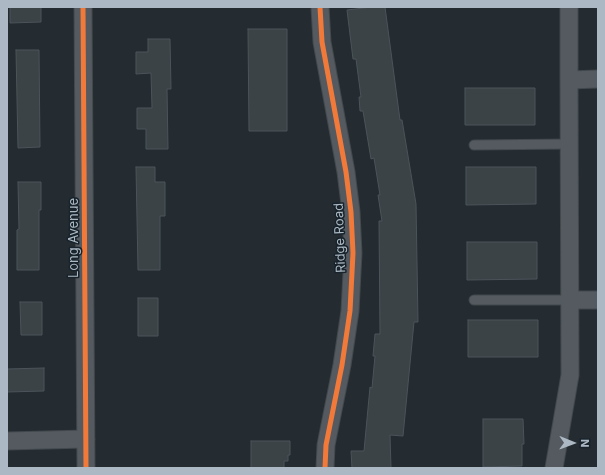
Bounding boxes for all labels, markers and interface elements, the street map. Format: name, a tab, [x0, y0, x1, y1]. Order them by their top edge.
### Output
street label: Long Avenue	[66, 198, 82, 278]
street label: Ridge Road	[331, 203, 349, 273]
north arrow	[553, 423, 593, 463]
text: N	[578, 439, 592, 448]

